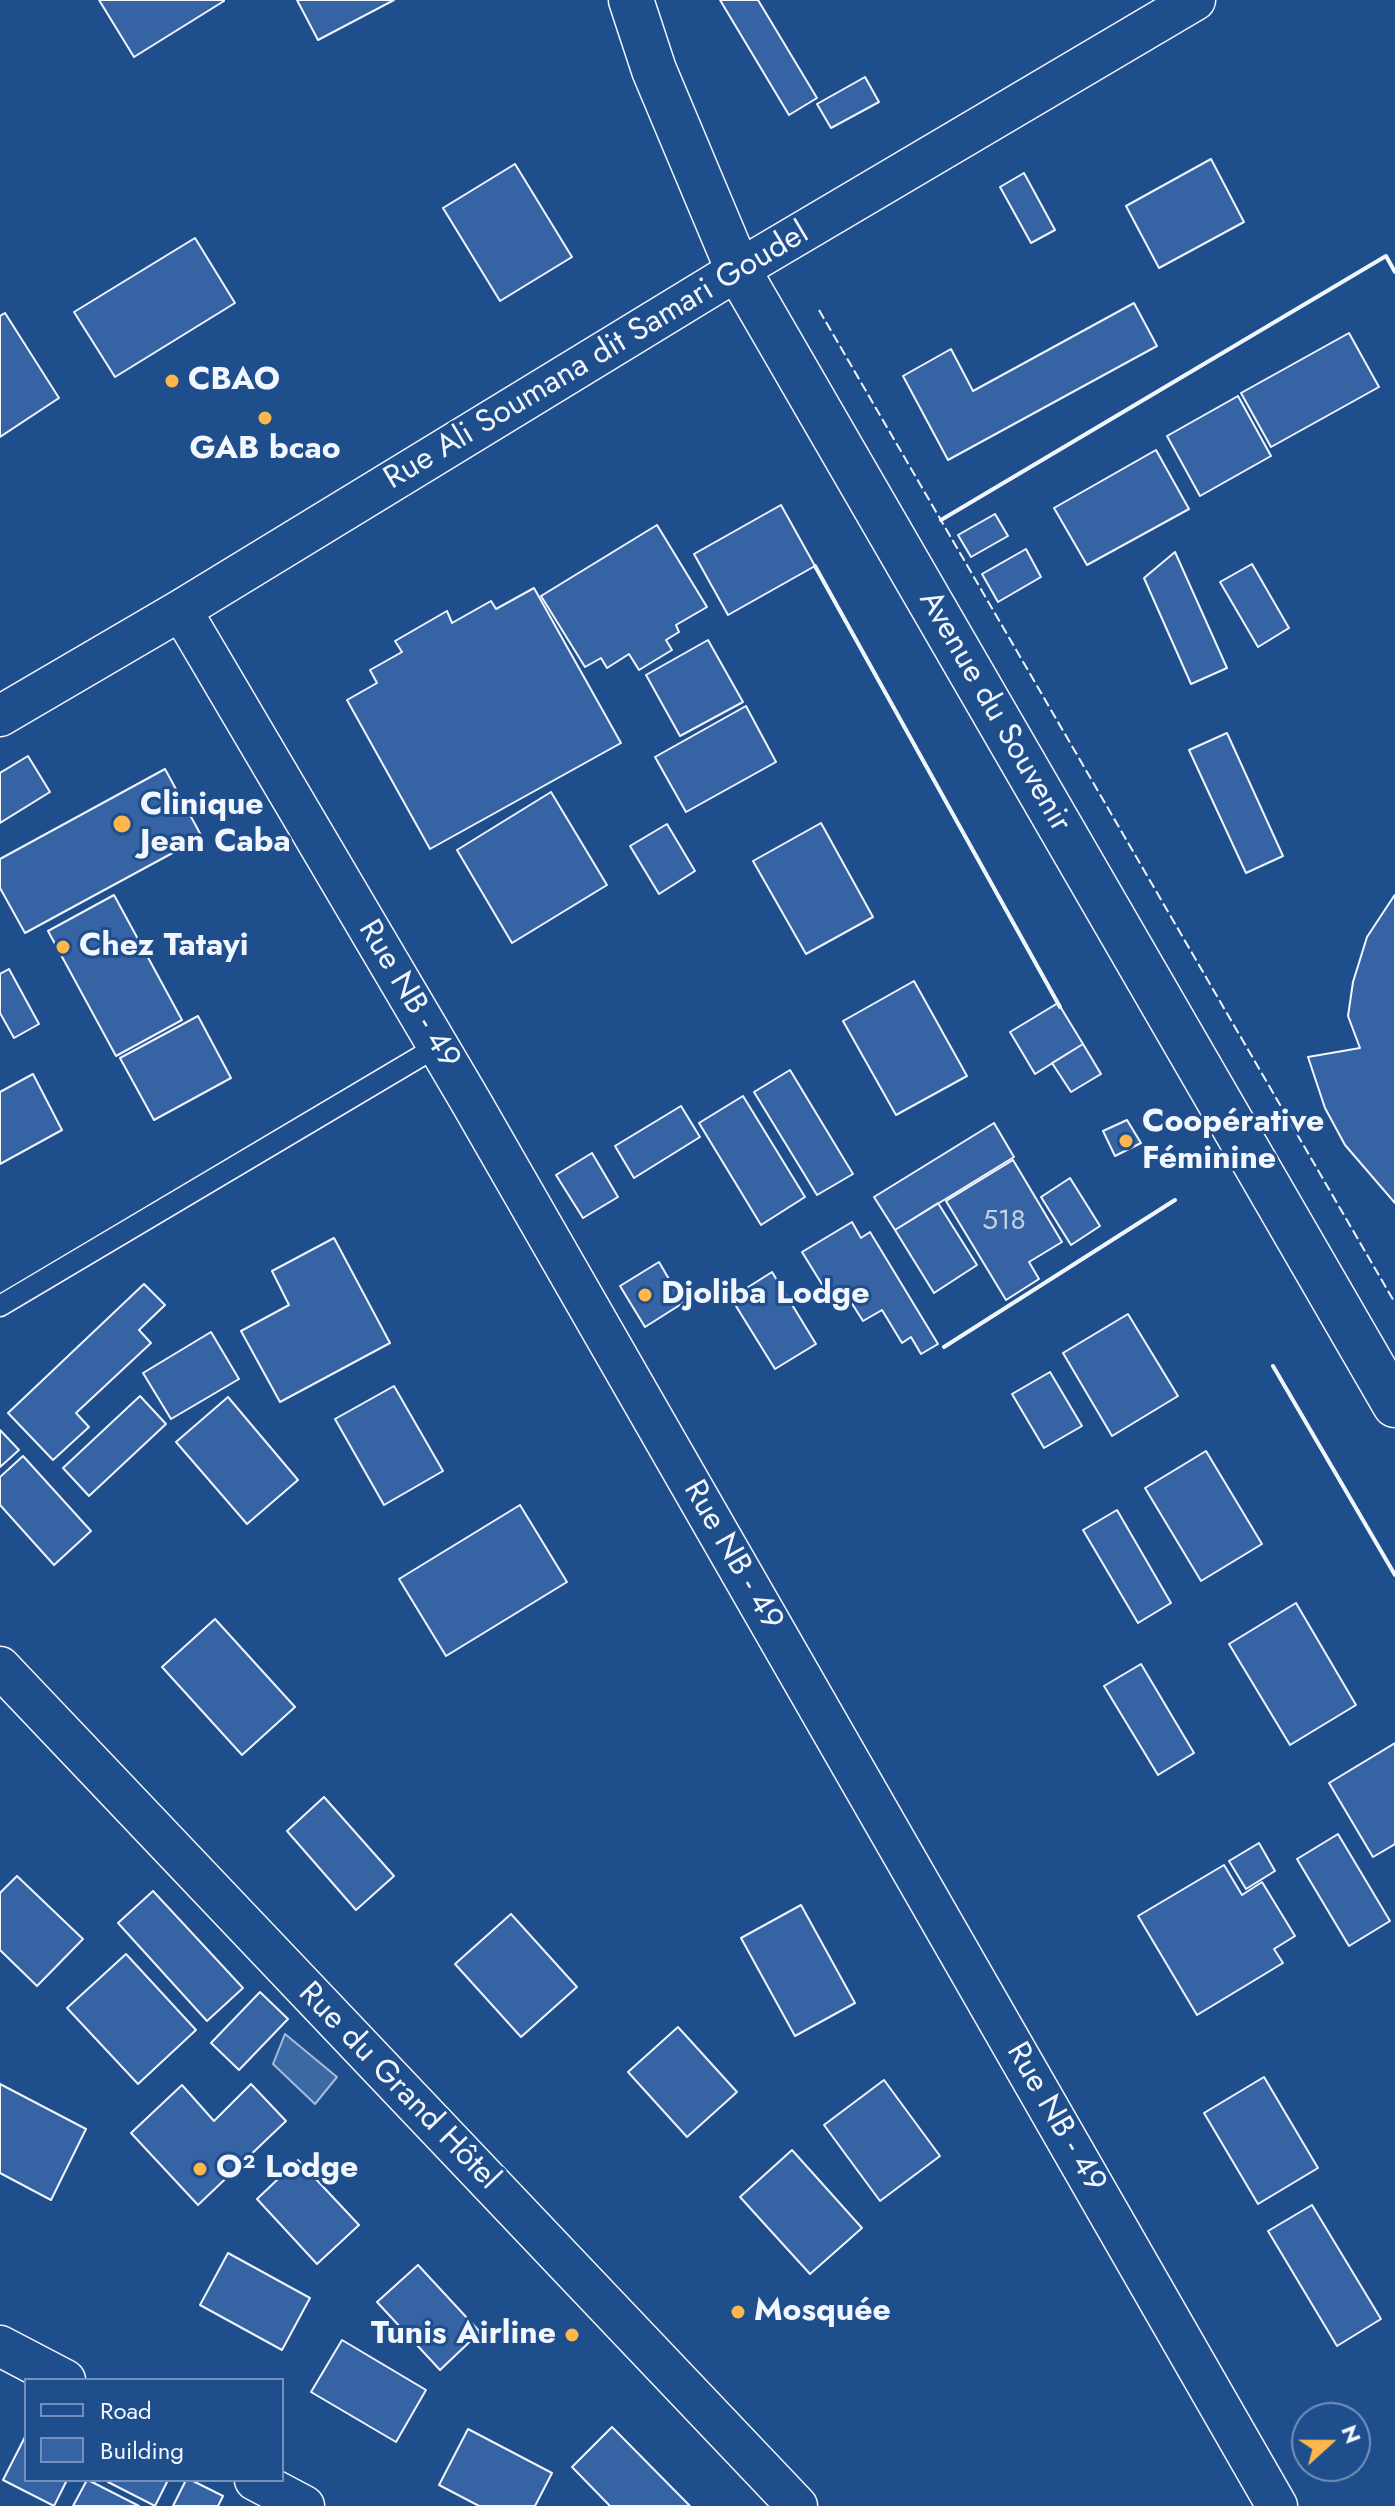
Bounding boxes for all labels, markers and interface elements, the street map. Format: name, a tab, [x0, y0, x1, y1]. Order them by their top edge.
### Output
street label: Rue Ali Soumana dit Samari Goudel	[378, 215, 816, 499]
place label: CBAO	[188, 362, 280, 400]
marker: CBAO	[163, 372, 181, 390]
marker: GAB bcao	[256, 409, 274, 427]
place label: GAB bcao	[189, 431, 341, 469]
street label: Avenue du Souvenir	[909, 585, 1079, 839]
place label: Clinique Jean Caba	[140, 787, 291, 862]
marker: Clinique Jean Caba	[111, 813, 133, 835]
street label: Rue NB - 49	[349, 914, 467, 1076]
place label: Chez Tatayi	[79, 928, 249, 966]
marker: Chez Tatayi	[54, 938, 72, 956]
place label: Coopérative Féminine	[1142, 1104, 1324, 1179]
marker: Coopérative Féminine	[1117, 1132, 1135, 1150]
house number: 518	[982, 1205, 1026, 1239]
place label: Djoliba Lodge	[661, 1276, 869, 1314]
marker: Djoliba Lodge	[636, 1286, 654, 1304]
street label: Rue NB - 49	[674, 1474, 790, 1638]
street label: Rue du Grand Hôtel	[289, 1975, 507, 2199]
street label: Rue NB - 49	[997, 2036, 1113, 2200]
place label: O² Lodge	[216, 2150, 358, 2188]
marker: O² Lodge	[191, 2160, 209, 2178]
place label: Mosquée	[754, 2293, 891, 2331]
marker: Mosquée	[729, 2303, 747, 2321]
place label: Tunis Airline	[371, 2316, 556, 2354]
marker: Tunis Airline	[563, 2326, 581, 2344]
legend	[24, 2378, 284, 2482]
text: Road	[100, 2393, 152, 2428]
north arrow	[1291, 2402, 1371, 2482]
text: N	[1333, 2420, 1370, 2448]
text: Building	[100, 2433, 184, 2468]

